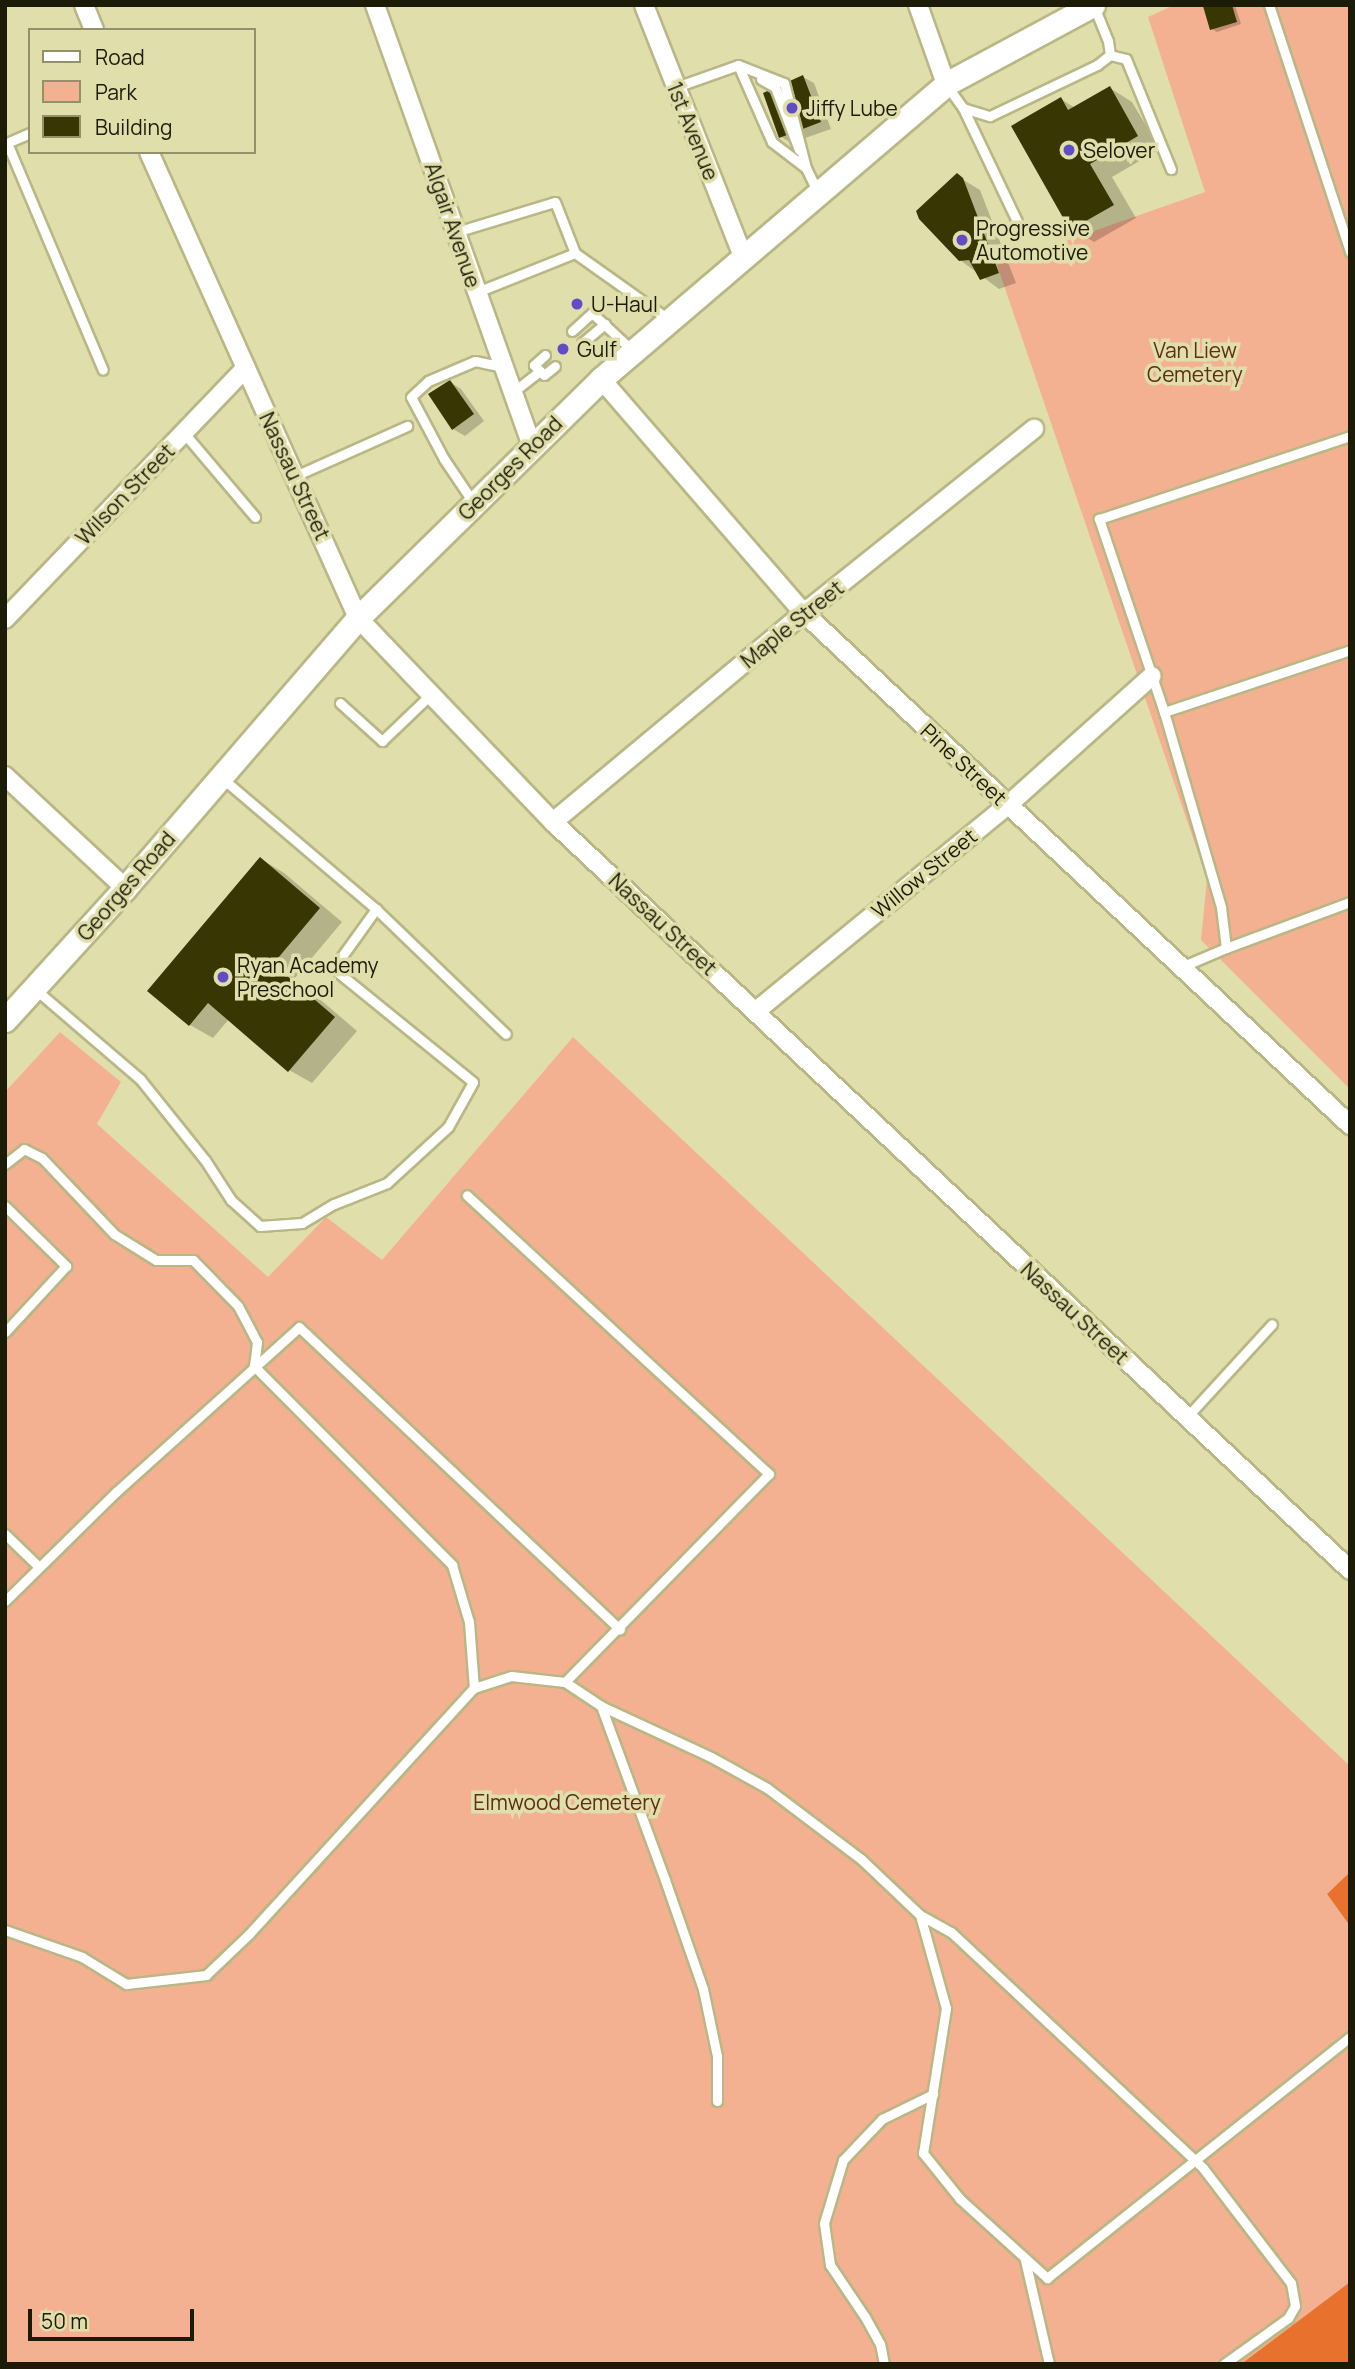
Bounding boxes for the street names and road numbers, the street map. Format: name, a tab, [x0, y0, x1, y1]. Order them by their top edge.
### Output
street label: 1st Avenue	[662, 78, 724, 184]
street label: Algair Avenue	[420, 159, 486, 291]
street label: Nassau Street	[254, 408, 336, 544]
street label: Georges Road	[453, 411, 567, 525]
street label: Wilson Street	[70, 438, 180, 550]
street label: Maple Street	[736, 575, 848, 673]
street label: Pine Street	[916, 718, 1012, 810]
street label: Willow Street	[866, 823, 982, 923]
street label: Georges Road	[72, 826, 180, 946]
street label: Nassau Street	[604, 868, 722, 980]
street label: Nassau Street	[1016, 1257, 1134, 1369]

